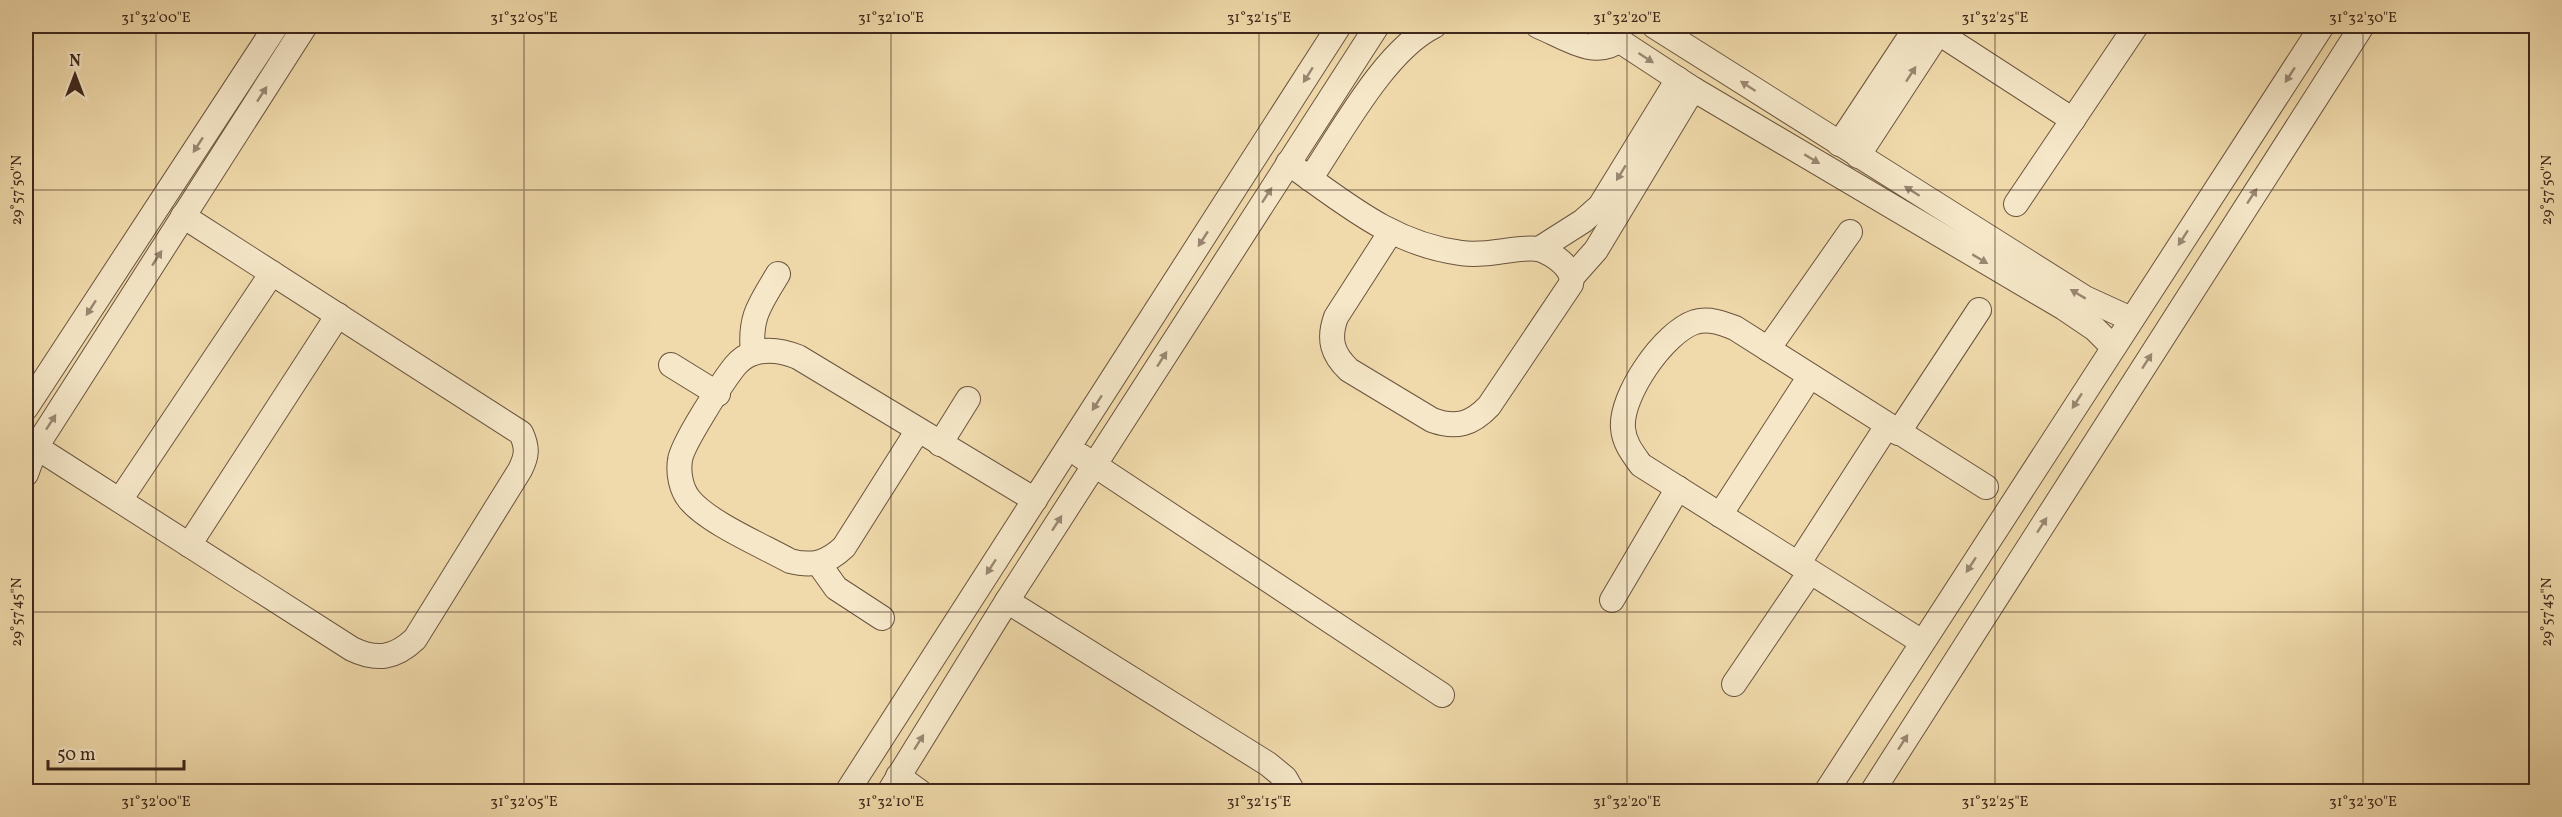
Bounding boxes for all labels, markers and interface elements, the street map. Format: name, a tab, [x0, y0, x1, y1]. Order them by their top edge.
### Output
text: 31°32'00"E	[121, 8, 191, 29]
text: 31°32'05"E	[490, 8, 558, 29]
text: 31°32'10"E	[858, 8, 924, 29]
text: 31°32'15"E	[1227, 8, 1291, 29]
text: 31°32'20"E	[1593, 8, 1661, 29]
text: 31°32'25"E	[1962, 8, 2028, 29]
text: 31°32'30"E	[2329, 8, 2397, 29]
north arrow	[45, 45, 105, 105]
text: N	[69, 51, 81, 73]
one-way arrow	[1638, 52, 1654, 63]
one-way arrow	[1906, 65, 1917, 82]
one-way arrow	[2284, 66, 2295, 83]
one-way arrow	[1302, 67, 1313, 83]
one-way arrow	[1740, 81, 1756, 92]
one-way arrow	[256, 86, 267, 102]
one-way arrow	[192, 137, 203, 153]
one-way arrow	[1804, 154, 1820, 165]
text: 29°57'50"N	[7, 155, 28, 225]
text: 29°57'50"N	[2537, 155, 2558, 225]
one-way arrow	[1615, 165, 1626, 181]
one-way arrow	[1904, 185, 1921, 196]
one-way arrow	[1262, 187, 1273, 203]
one-way arrow	[2247, 188, 2258, 205]
one-way arrow	[2178, 230, 2189, 246]
one-way arrow	[1197, 231, 1208, 248]
one-way arrow	[151, 250, 162, 266]
one-way arrow	[1972, 253, 1988, 264]
one-way arrow	[2070, 288, 2086, 299]
one-way arrow	[86, 300, 97, 316]
one-way arrow	[1157, 351, 1168, 367]
one-way arrow	[2142, 352, 2153, 369]
one-way arrow	[2071, 393, 2083, 409]
one-way arrow	[1091, 395, 1103, 411]
one-way arrow	[46, 414, 57, 430]
one-way arrow	[1051, 516, 1063, 532]
one-way arrow	[2037, 517, 2048, 533]
one-way arrow	[1966, 557, 1977, 573]
one-way arrow	[986, 559, 997, 576]
text: 29°57'45"N	[7, 577, 28, 647]
text: 29°57'45"N	[2537, 577, 2558, 647]
scale bar	[48, 733, 184, 771]
one-way arrow	[914, 734, 925, 750]
one-way arrow	[1898, 734, 1909, 750]
text: 50 m	[57, 743, 96, 768]
text: 31°32'00"E	[121, 792, 191, 813]
text: 31°32'05"E	[490, 792, 558, 813]
text: 31°32'10"E	[858, 792, 924, 813]
text: 31°32'15"E	[1227, 792, 1291, 813]
text: 31°32'20"E	[1593, 792, 1661, 813]
text: 31°32'25"E	[1962, 792, 2028, 813]
text: 31°32'30"E	[2329, 792, 2397, 813]

